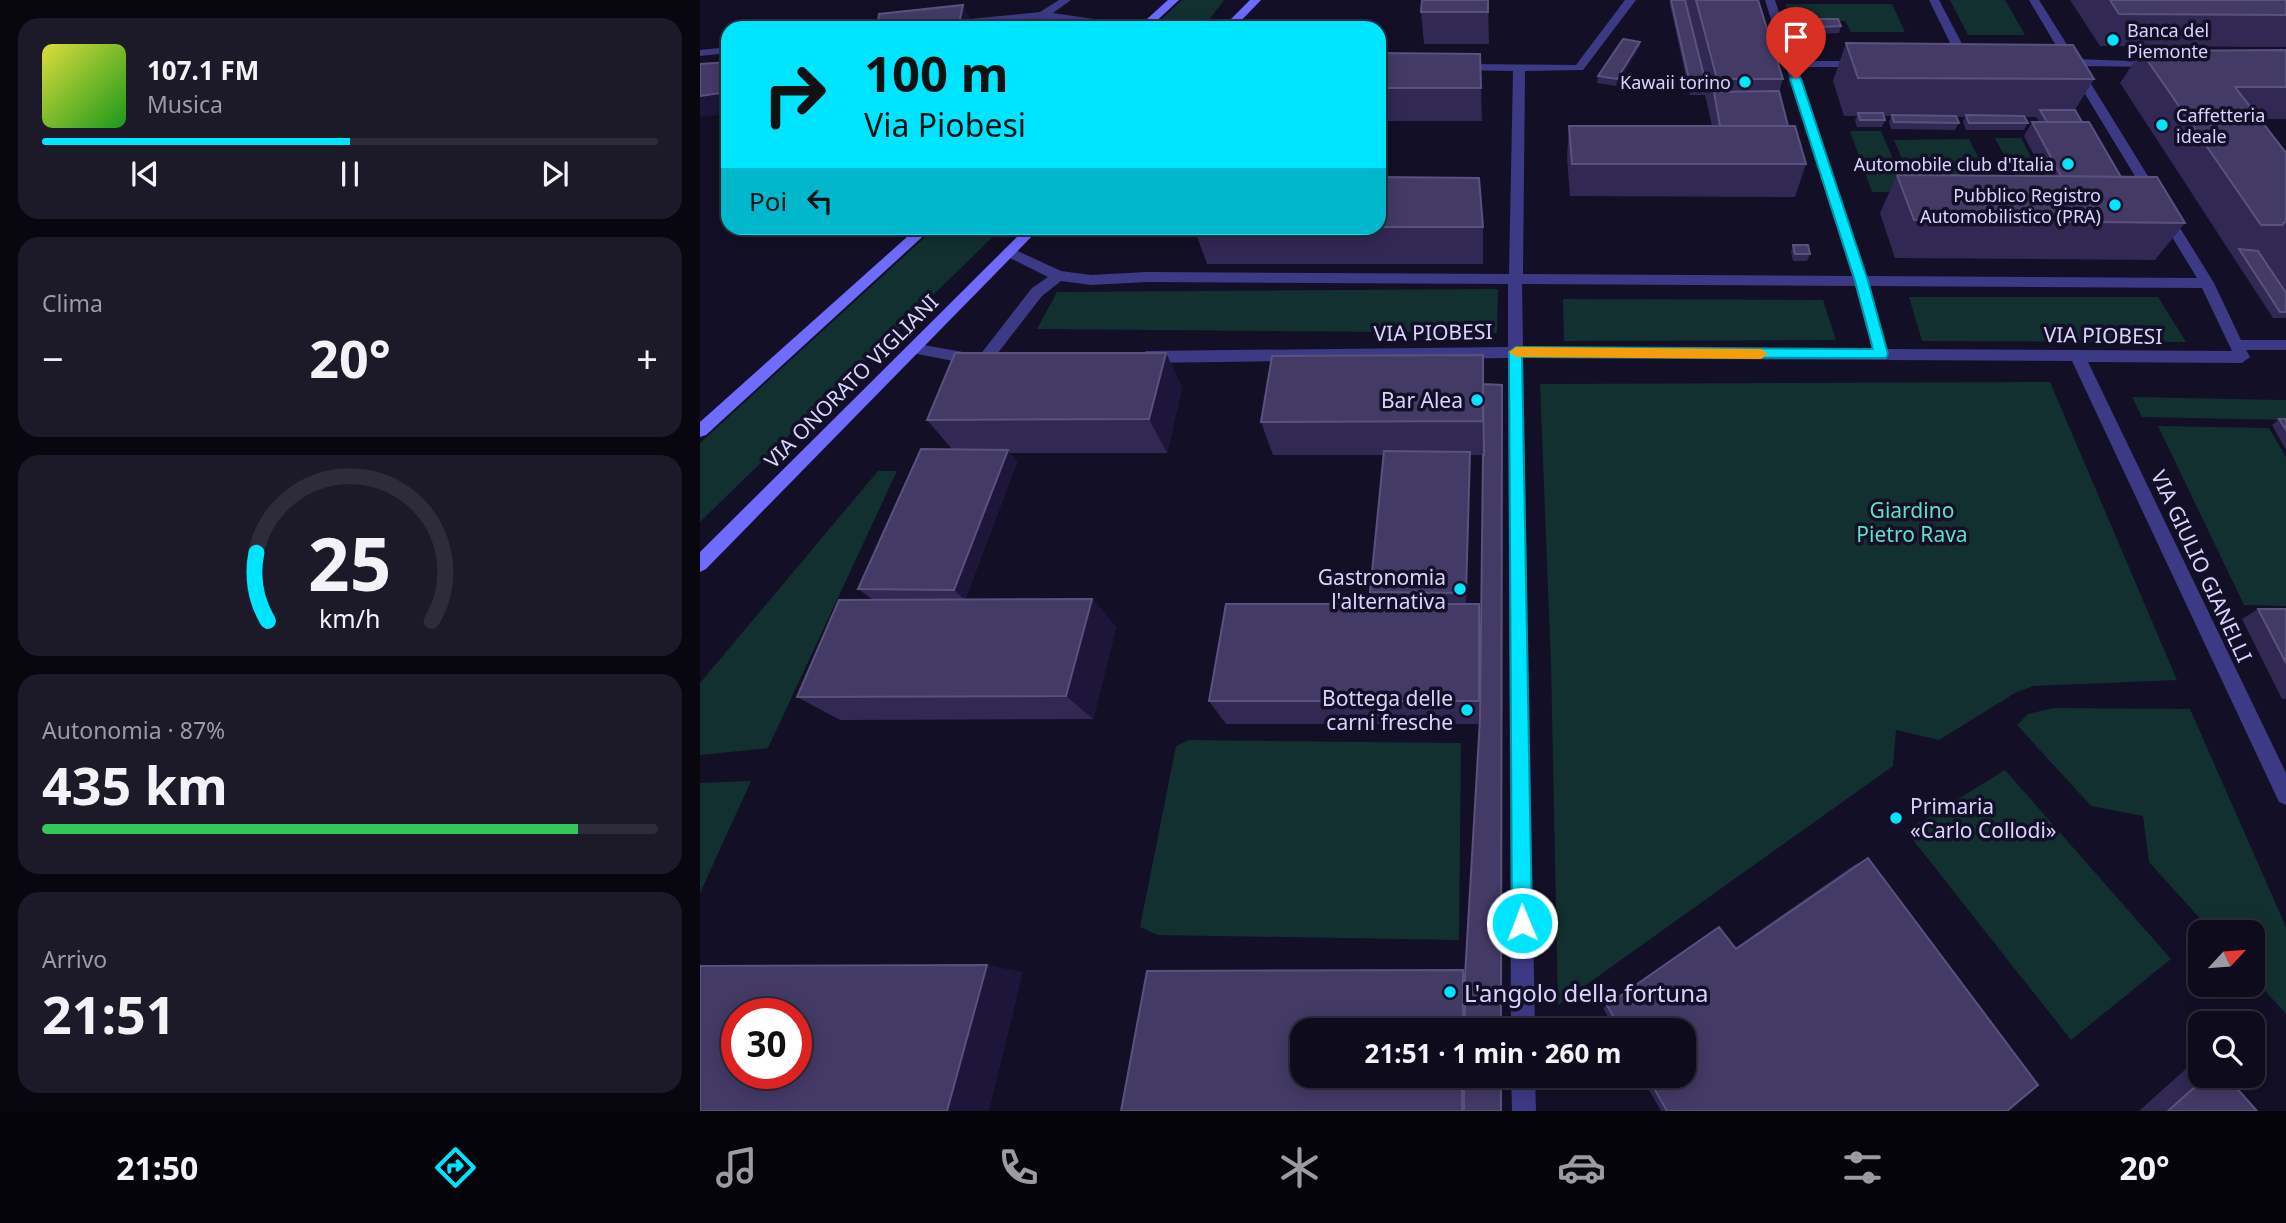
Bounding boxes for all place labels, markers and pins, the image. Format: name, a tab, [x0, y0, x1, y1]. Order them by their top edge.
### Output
pin	[1766, 7, 1826, 79]
place label: Banca del Piemonte	[2127, 18, 2209, 63]
marker: Banca del Piemonte	[2105, 32, 2121, 48]
place label: Kawaii torino	[1620, 70, 1731, 94]
marker: Kawaii torino	[1737, 74, 1753, 90]
place label: Caffetteria ideale	[2176, 103, 2265, 148]
marker: Caffetteria ideale	[2154, 117, 2170, 133]
place label: Automobile club d'Italia	[1854, 152, 2054, 176]
marker: Automobile club d'Italia	[2060, 156, 2076, 172]
place label: Pubblico Registro Automobilistico (PRA)	[1920, 183, 2101, 228]
marker: Pubblico Registro Automobilistico (PRA)	[2107, 197, 2123, 213]
place label: Bar Alea	[1381, 386, 1463, 414]
marker: Bar Alea	[1469, 392, 1485, 408]
place label: Gastronomia l'alternativa	[1318, 563, 1446, 615]
marker: Gastronomia l'alternativa	[1452, 581, 1468, 597]
place label: Bottega delle carni fresche	[1322, 684, 1453, 736]
marker: Bottega delle carni fresche	[1459, 702, 1475, 718]
place label: Primaria «Carlo Collodi»	[1910, 792, 2057, 844]
marker: Primaria «Carlo Collodi»	[1888, 810, 1904, 826]
place label: L'angolo della fortuna	[1464, 976, 1709, 1009]
marker: L'angolo della fortuna	[1442, 984, 1458, 1000]

